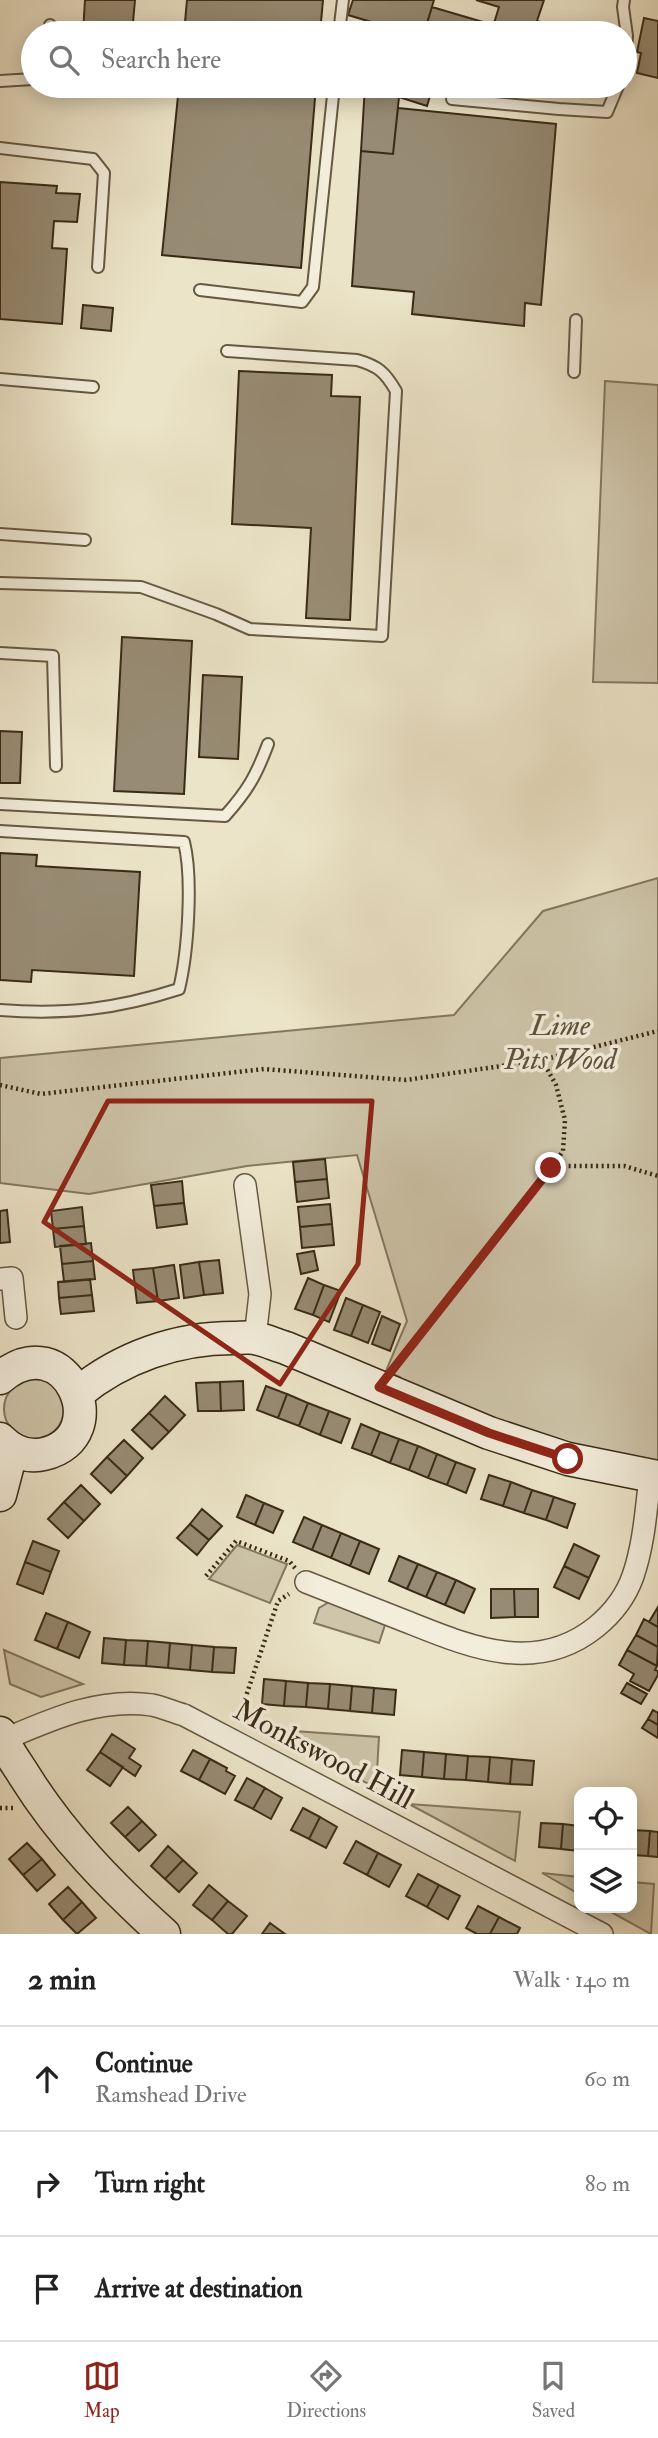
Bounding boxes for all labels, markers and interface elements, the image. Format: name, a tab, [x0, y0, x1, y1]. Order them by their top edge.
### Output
search box	[21, 21, 637, 98]
icon: search	[45, 41, 83, 79]
text: Search here	[101, 44, 221, 76]
park label: Lime Pits Wood	[503, 1007, 619, 1078]
route end	[535, 1152, 566, 1183]
route start	[552, 1443, 583, 1474]
street label: Monkswood Hill	[227, 1691, 421, 1818]
map controls	[574, 1787, 637, 1913]
button: locate	[574, 1787, 637, 1850]
button: layers	[574, 1850, 637, 1913]
text: 2 min	[28, 1961, 96, 1998]
text: Walk · 140 m	[513, 1965, 630, 1994]
text: Continue	[95, 2048, 193, 2080]
icon: ahead	[28, 2060, 66, 2098]
text: 60 m	[584, 2064, 630, 2093]
text: Ramshead Drive	[95, 2080, 247, 2109]
icon: right	[28, 2165, 66, 2203]
text: Turn right	[95, 2168, 205, 2200]
text: 80 m	[585, 2169, 630, 2198]
icon: arrive	[28, 2270, 66, 2308]
text: Arrive at destination	[95, 2273, 303, 2305]
tab: Map	[83, 2357, 121, 2423]
tab: Directions	[286, 2357, 366, 2423]
tab: Saved	[532, 2357, 575, 2423]

